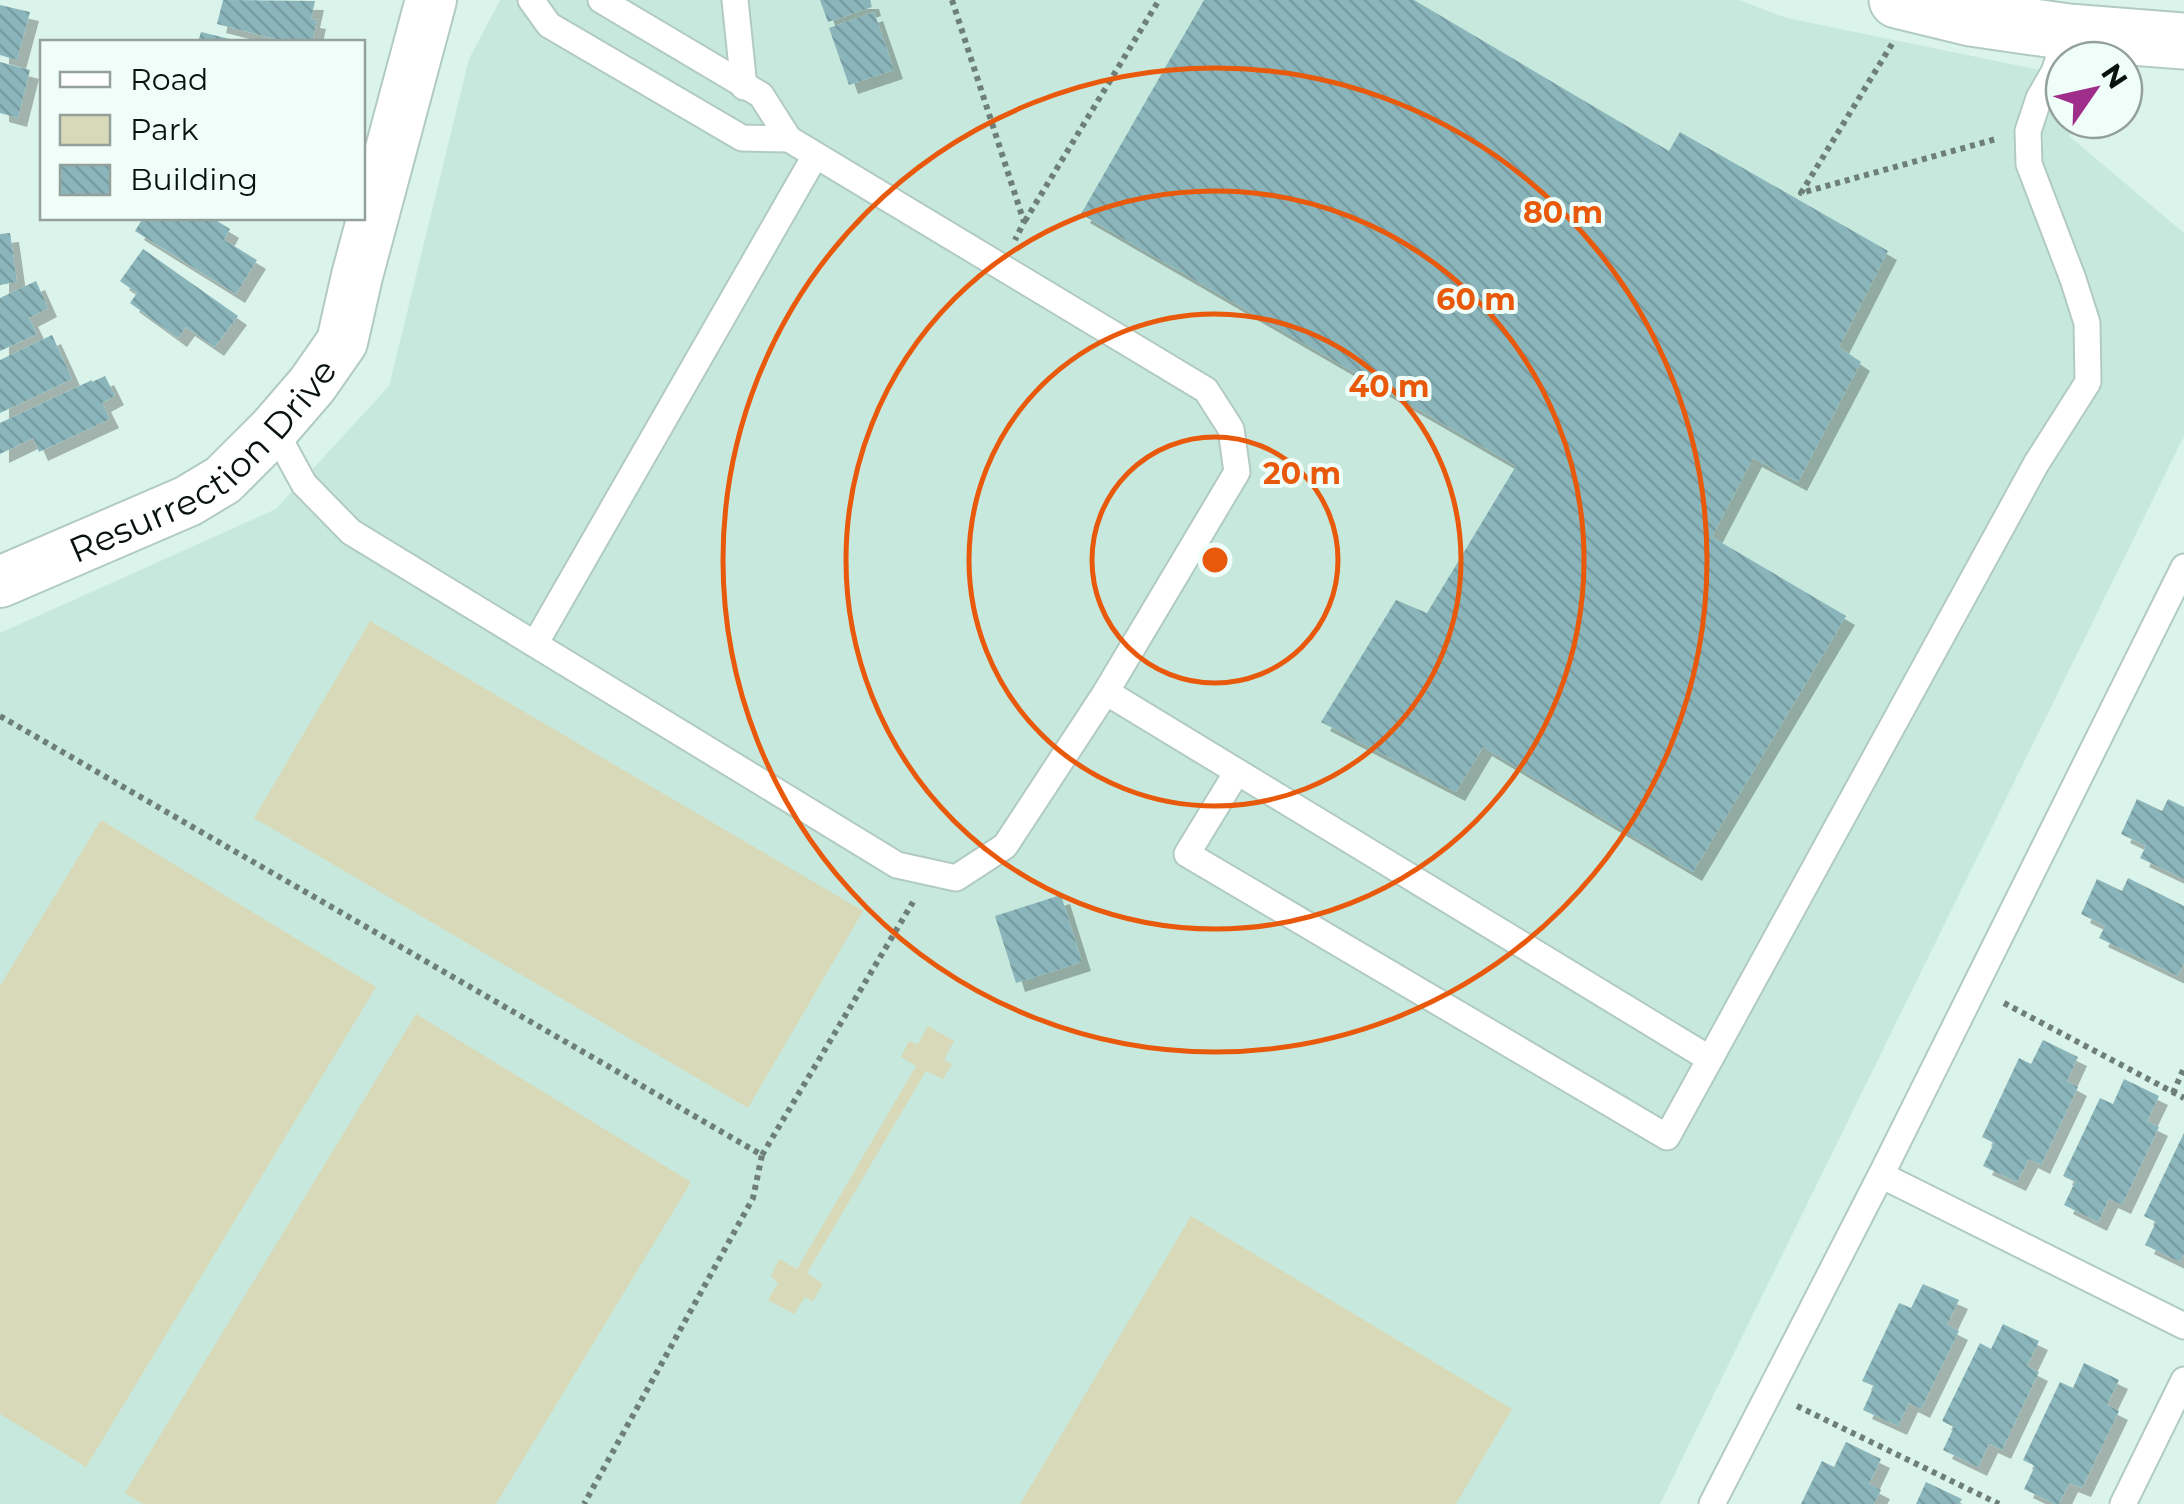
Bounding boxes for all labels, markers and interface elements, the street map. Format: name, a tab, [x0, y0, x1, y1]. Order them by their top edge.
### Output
legend	[40, 40, 365, 220]
north arrow	[2044, 40, 2144, 140]
text: N	[2094, 57, 2135, 95]
text: Road	[130, 61, 208, 98]
text: Park	[130, 111, 199, 148]
text: Building	[130, 161, 258, 198]
text: 80 m	[1523, 194, 1603, 231]
text: 60 m	[1436, 281, 1516, 318]
street label: Resurrection Drive	[62, 351, 345, 571]
text: 40 m	[1349, 368, 1430, 405]
text: 20 m	[1263, 455, 1341, 492]
centre of rings	[1197, 542, 1233, 578]

